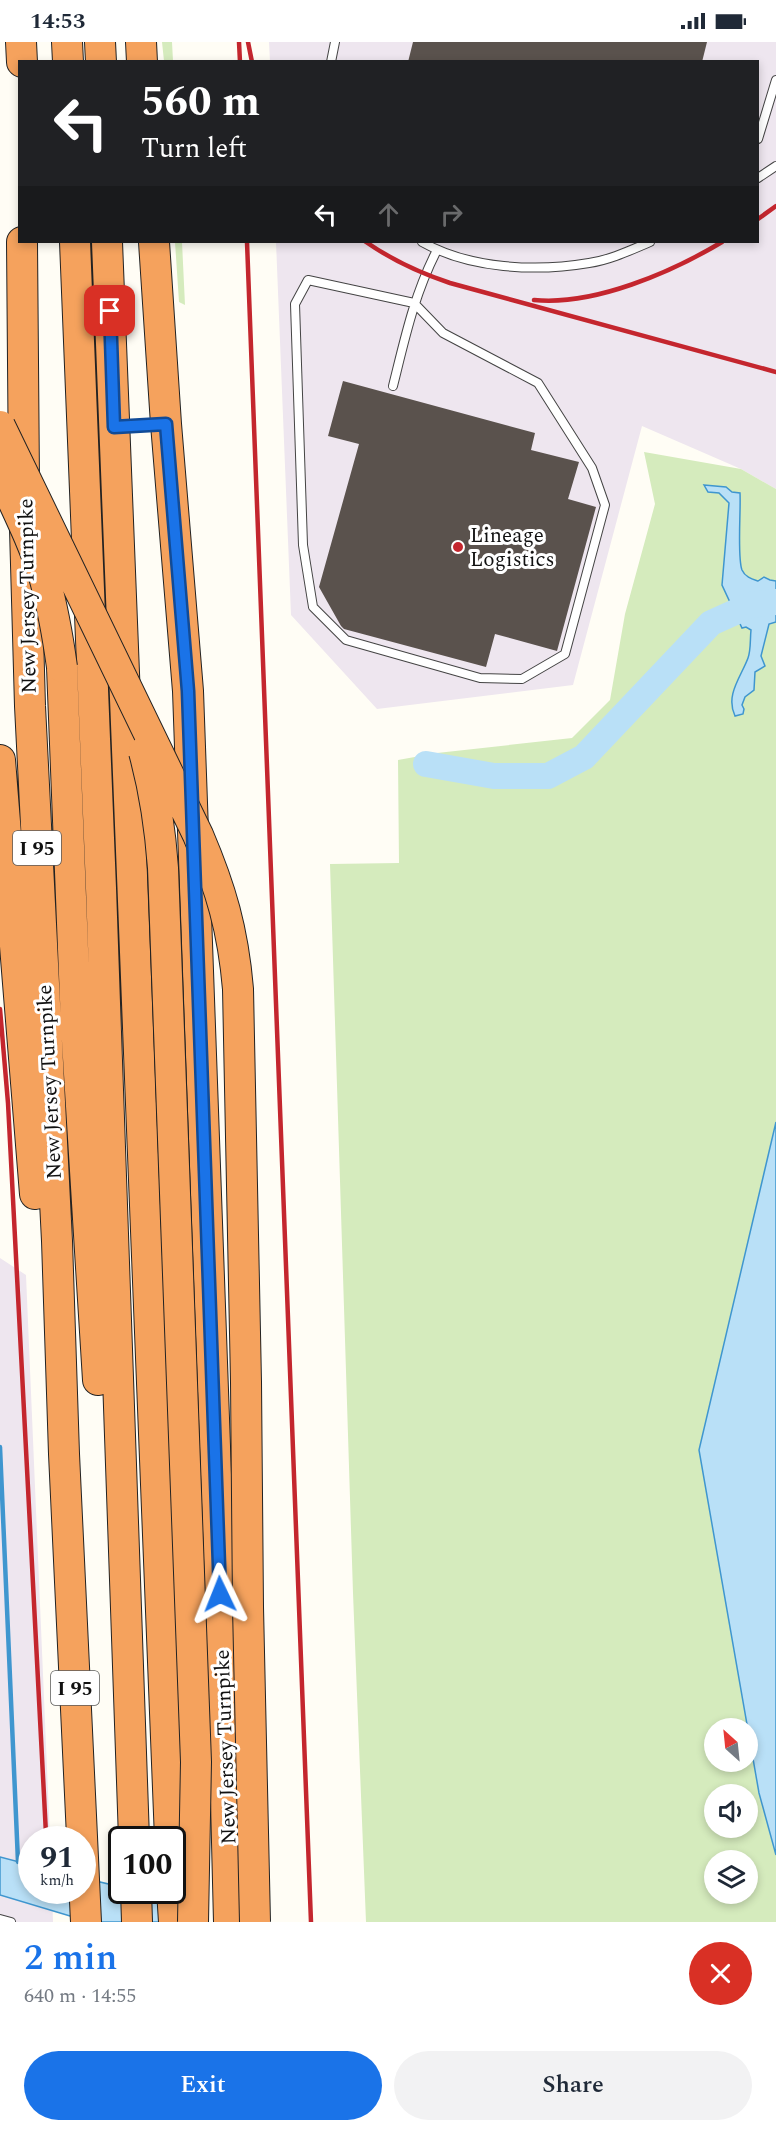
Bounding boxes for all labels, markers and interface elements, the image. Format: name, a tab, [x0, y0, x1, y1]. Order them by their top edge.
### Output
text: 14:53	[30, 5, 85, 38]
text: 560 m	[141, 71, 260, 134]
icon: left	[42, 84, 120, 162]
text: Turn left	[141, 128, 247, 170]
icon: left	[309, 198, 342, 231]
icon: ahead	[372, 198, 405, 231]
icon: right	[435, 198, 468, 231]
pin	[84, 285, 135, 336]
icon: arrive	[93, 294, 126, 327]
street label: New Jersey Turnpike	[10, 498, 46, 694]
place label: Lineage Logistics	[470, 520, 555, 576]
marker: Lineage Logistics	[451, 540, 465, 554]
road number: I 95	[13, 831, 61, 865]
street label: New Jersey Turnpike	[29, 984, 71, 1180]
position arrow	[188, 1562, 252, 1626]
street label: New Jersey Turnpike	[207, 1649, 245, 1845]
road number: I 95	[51, 1671, 99, 1705]
north arrow	[704, 1718, 758, 1772]
map controls	[704, 1718, 758, 1904]
button: sound	[704, 1784, 758, 1838]
speed limit sign: 100	[108, 1826, 186, 1904]
text: 91	[40, 1835, 74, 1881]
button: layers	[704, 1850, 758, 1904]
text: km/h	[40, 1869, 74, 1892]
text: 2 min	[24, 1931, 117, 1986]
button: close	[689, 1942, 752, 2005]
text: 640 m · 14:55	[24, 1981, 136, 2011]
button: Exit	[24, 2051, 382, 2120]
button: Share	[394, 2051, 752, 2120]

